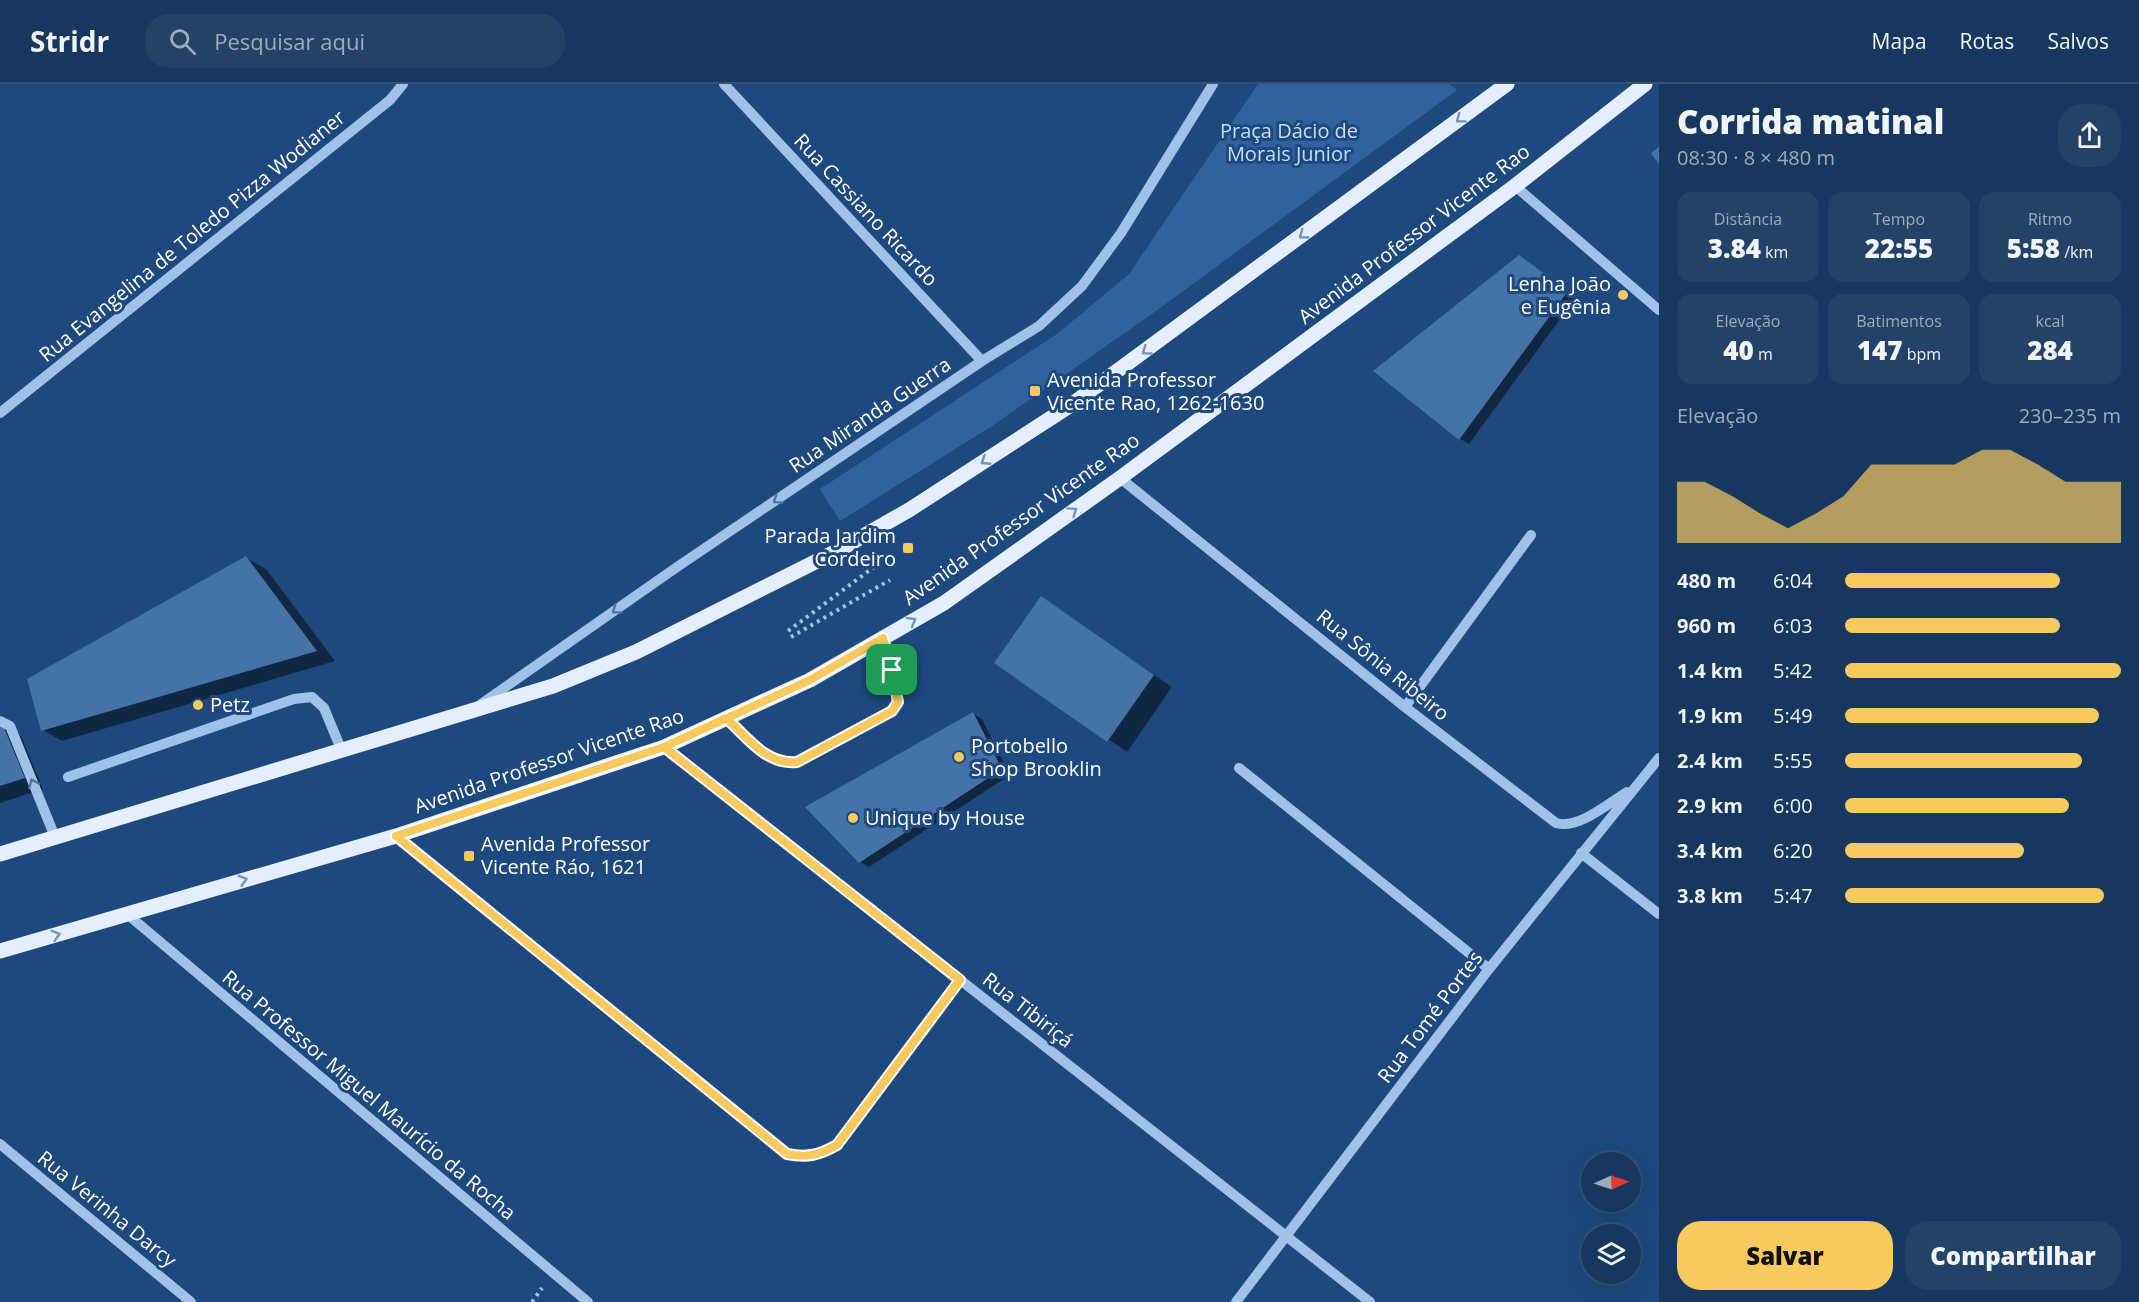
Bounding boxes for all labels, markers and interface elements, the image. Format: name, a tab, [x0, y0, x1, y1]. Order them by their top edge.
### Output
search box	[145, 14, 565, 68]
text: Stridr	[30, 22, 109, 60]
icon: search	[166, 25, 199, 58]
text: Pesquisar aqui	[214, 26, 365, 56]
text: Mapa	[1872, 27, 1927, 55]
text: Rotas	[1960, 27, 2014, 55]
text: Salvos	[2047, 27, 2109, 55]
text: Corrida matinal	[1677, 99, 1944, 144]
street label: Rua Evangelina de Toledo Pizza Wodianer	[33, 104, 350, 368]
button: share	[2058, 104, 2121, 167]
one-way arrow	[1455, 112, 1466, 123]
park label: Praça Dácio de Morais Junior	[1220, 117, 1358, 167]
street label: Rua Cassiano Ricardo	[788, 127, 944, 292]
street label: Avenida Professor Vicente Rao	[1292, 138, 1535, 330]
text: 08:30 · 8 × 480 m	[1677, 144, 1835, 171]
text: Distância	[1714, 208, 1782, 230]
text: Tempo	[1873, 208, 1925, 230]
text: Ritmo	[2028, 208, 2072, 230]
one-way arrow	[1299, 228, 1310, 239]
text: 3.84	[1708, 230, 1761, 266]
text: 22:55	[1865, 230, 1933, 266]
text: 5:58	[2007, 230, 2060, 266]
text: km	[1761, 241, 1788, 263]
text: /km	[2060, 241, 2093, 263]
place label: Lenha João e Eugênia	[1508, 270, 1611, 320]
marker: Lenha João e Eugênia	[1616, 288, 1630, 302]
text: Elevação	[1716, 310, 1780, 332]
text: Batimentos	[1856, 310, 1942, 332]
text: kcal	[2036, 310, 2065, 332]
text: 40	[1723, 332, 1754, 368]
text: 147	[1857, 332, 1903, 368]
text: 284	[2027, 332, 2073, 368]
one-way arrow	[1141, 343, 1152, 354]
text: m	[1754, 343, 1773, 365]
text: bpm	[1903, 343, 1941, 365]
street label: Rua Miranda Guerra	[784, 350, 956, 479]
place label: Avenida Professor Vicente Rao, 1262-1630	[1047, 366, 1264, 416]
marker: Avenida Professor Vicente Rao, 1262-1630	[1028, 384, 1042, 398]
text: Elevação	[1677, 402, 1758, 429]
text: 230–235 m	[2019, 402, 2121, 429]
street label: Avenida Professor Vicente Rao	[897, 426, 1145, 611]
one-way arrow	[981, 454, 992, 465]
one-way arrow	[773, 493, 784, 504]
one-way arrow	[1067, 507, 1078, 518]
place label: Parada Jardim Cordeiro	[765, 522, 896, 572]
marker: Parada Jardim Cordeiro	[901, 541, 915, 555]
text: 480 m	[1677, 567, 1736, 594]
text: 6:04	[1773, 567, 1813, 594]
one-way arrow	[612, 603, 623, 614]
street label: Rua Sônia Ribeiro	[1311, 603, 1455, 727]
text: 960 m	[1677, 612, 1736, 639]
text: 6:03	[1773, 612, 1813, 639]
one-way arrow	[906, 617, 917, 628]
pin	[866, 644, 917, 695]
icon: arrive	[875, 653, 908, 686]
text: 1.4 km	[1677, 657, 1743, 684]
text: 5:42	[1773, 657, 1813, 684]
place label: Petz	[210, 691, 250, 718]
marker: Petz	[191, 698, 205, 712]
street label: Avenida Professor Vicente Rao	[410, 702, 687, 819]
text: 1.9 km	[1677, 702, 1743, 729]
text: 5:49	[1773, 702, 1813, 729]
place label: Portobello Shop Brooklin	[971, 732, 1102, 782]
text: 2.4 km	[1677, 747, 1743, 774]
text: 5:55	[1773, 747, 1813, 774]
marker: Portobello Shop Brooklin	[952, 750, 966, 764]
one-way arrow	[28, 778, 40, 789]
text: 2.9 km	[1677, 792, 1743, 819]
text: 6:00	[1773, 792, 1813, 819]
place label: Unique by House	[865, 804, 1025, 831]
marker: Unique by House	[846, 811, 860, 825]
place label: Avenida Professor Vicente Ráo, 1621	[481, 830, 650, 880]
text: 3.4 km	[1677, 837, 1743, 864]
text: 6:20	[1773, 837, 1813, 864]
marker: Avenida Professor Vicente Ráo, 1621	[462, 849, 476, 863]
one-way arrow	[238, 875, 248, 887]
text: 3.8 km	[1677, 882, 1743, 909]
text: 5:47	[1773, 882, 1813, 909]
one-way arrow	[50, 930, 61, 942]
street label: Rua Tomé Portes	[1371, 945, 1488, 1088]
street label: Rua Professor Miguel Maurício da Rocha	[217, 964, 522, 1226]
street label: Rua Tibiriçá	[977, 966, 1079, 1054]
street label: Rua Verinha Darcy	[32, 1144, 183, 1274]
north arrow	[1581, 1152, 1641, 1212]
map controls	[1581, 1152, 1641, 1284]
button: Salvar	[1677, 1221, 1893, 1290]
button: Compartilhar	[1905, 1221, 2121, 1290]
button: layers	[1581, 1224, 1641, 1284]

